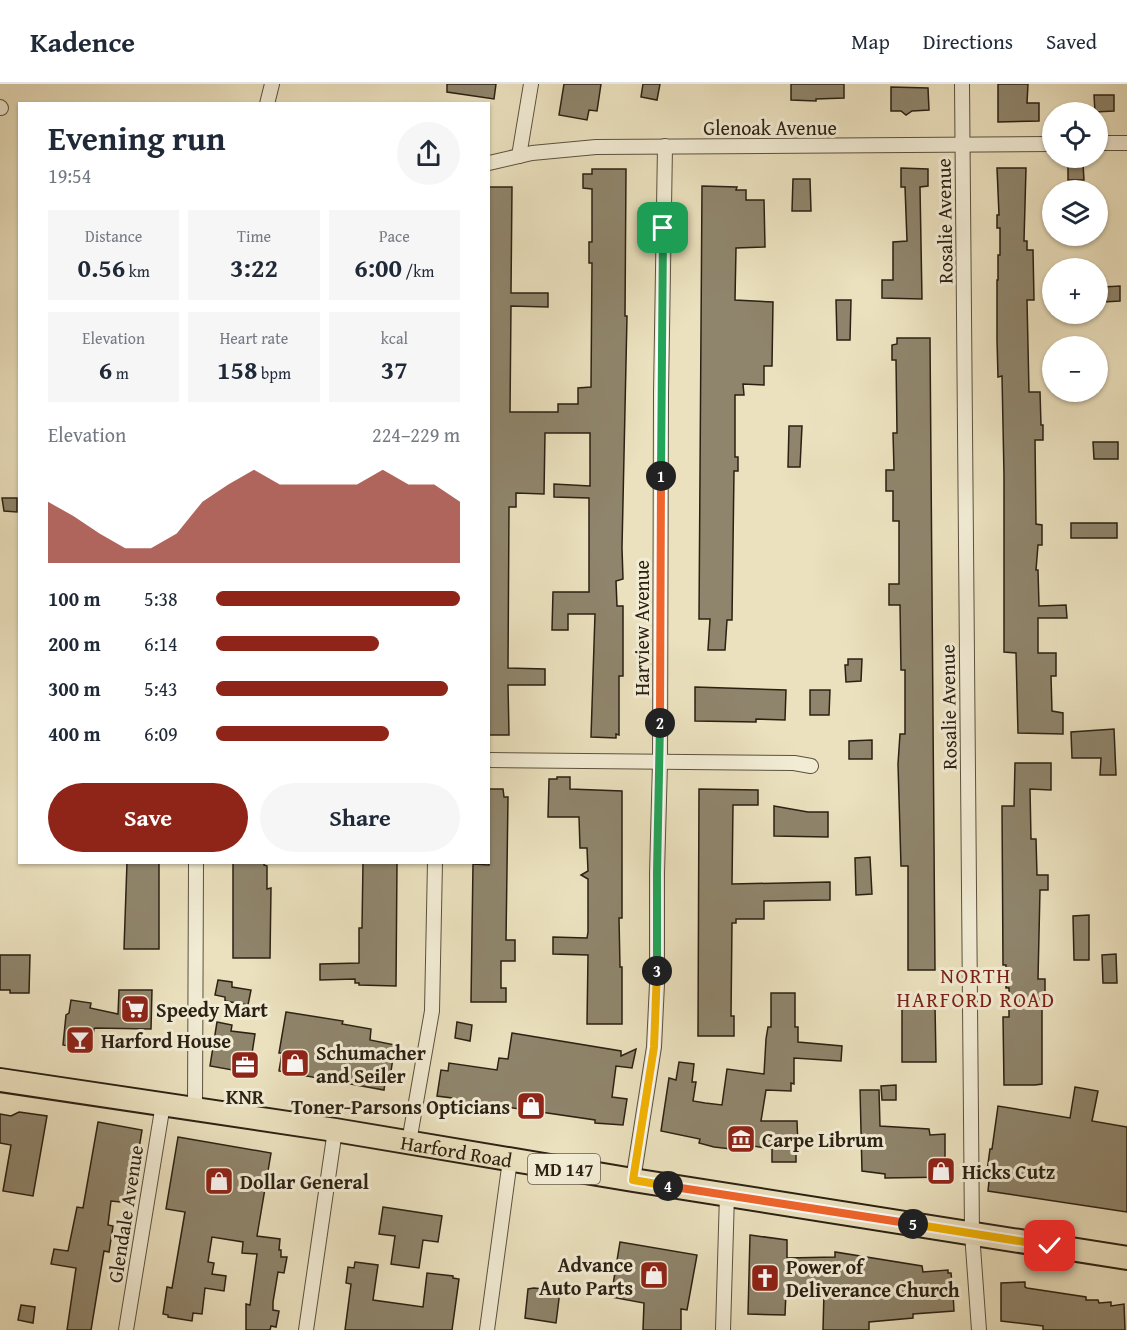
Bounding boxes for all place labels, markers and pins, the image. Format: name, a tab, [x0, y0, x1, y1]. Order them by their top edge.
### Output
pin	[637, 202, 688, 253]
pin: 1	[646, 461, 676, 491]
pin: 2	[645, 708, 675, 738]
pin: 3	[642, 956, 672, 986]
supermarket icon: Speedy Mart	[119, 993, 151, 1025]
place label: Speedy Mart	[156, 995, 268, 1024]
bar icon: Harford House	[64, 1024, 96, 1056]
place label: Harford House	[101, 1026, 231, 1055]
place label: Schumacher and Seiler	[316, 1038, 426, 1090]
shop icon: Schumacher and Seiler	[279, 1047, 311, 1079]
office icon: KNR	[229, 1049, 261, 1081]
place label: KNR	[226, 1082, 265, 1111]
shop icon: Toner-Parsons Opticians	[515, 1090, 547, 1122]
place label: Toner-Parsons Opticians	[291, 1092, 510, 1121]
museum icon: Carpe Librum	[725, 1123, 757, 1155]
place label: Carpe Librum	[762, 1125, 884, 1154]
shop icon: Hicks Cutz	[925, 1155, 957, 1187]
place label: Hicks Cutz	[962, 1157, 1055, 1186]
shop icon: Dollar General	[203, 1165, 235, 1197]
place label: Dollar General	[240, 1167, 369, 1196]
pin: 4	[653, 1171, 683, 1201]
pin: 5	[898, 1209, 928, 1239]
pin	[1024, 1220, 1075, 1271]
place label: Advance Auto Parts	[539, 1250, 633, 1302]
place label: Power of Deliverance Church	[786, 1252, 960, 1304]
shop icon: Advance Auto Parts	[638, 1259, 670, 1291]
church icon: Power of Deliverance Church	[749, 1262, 781, 1294]

